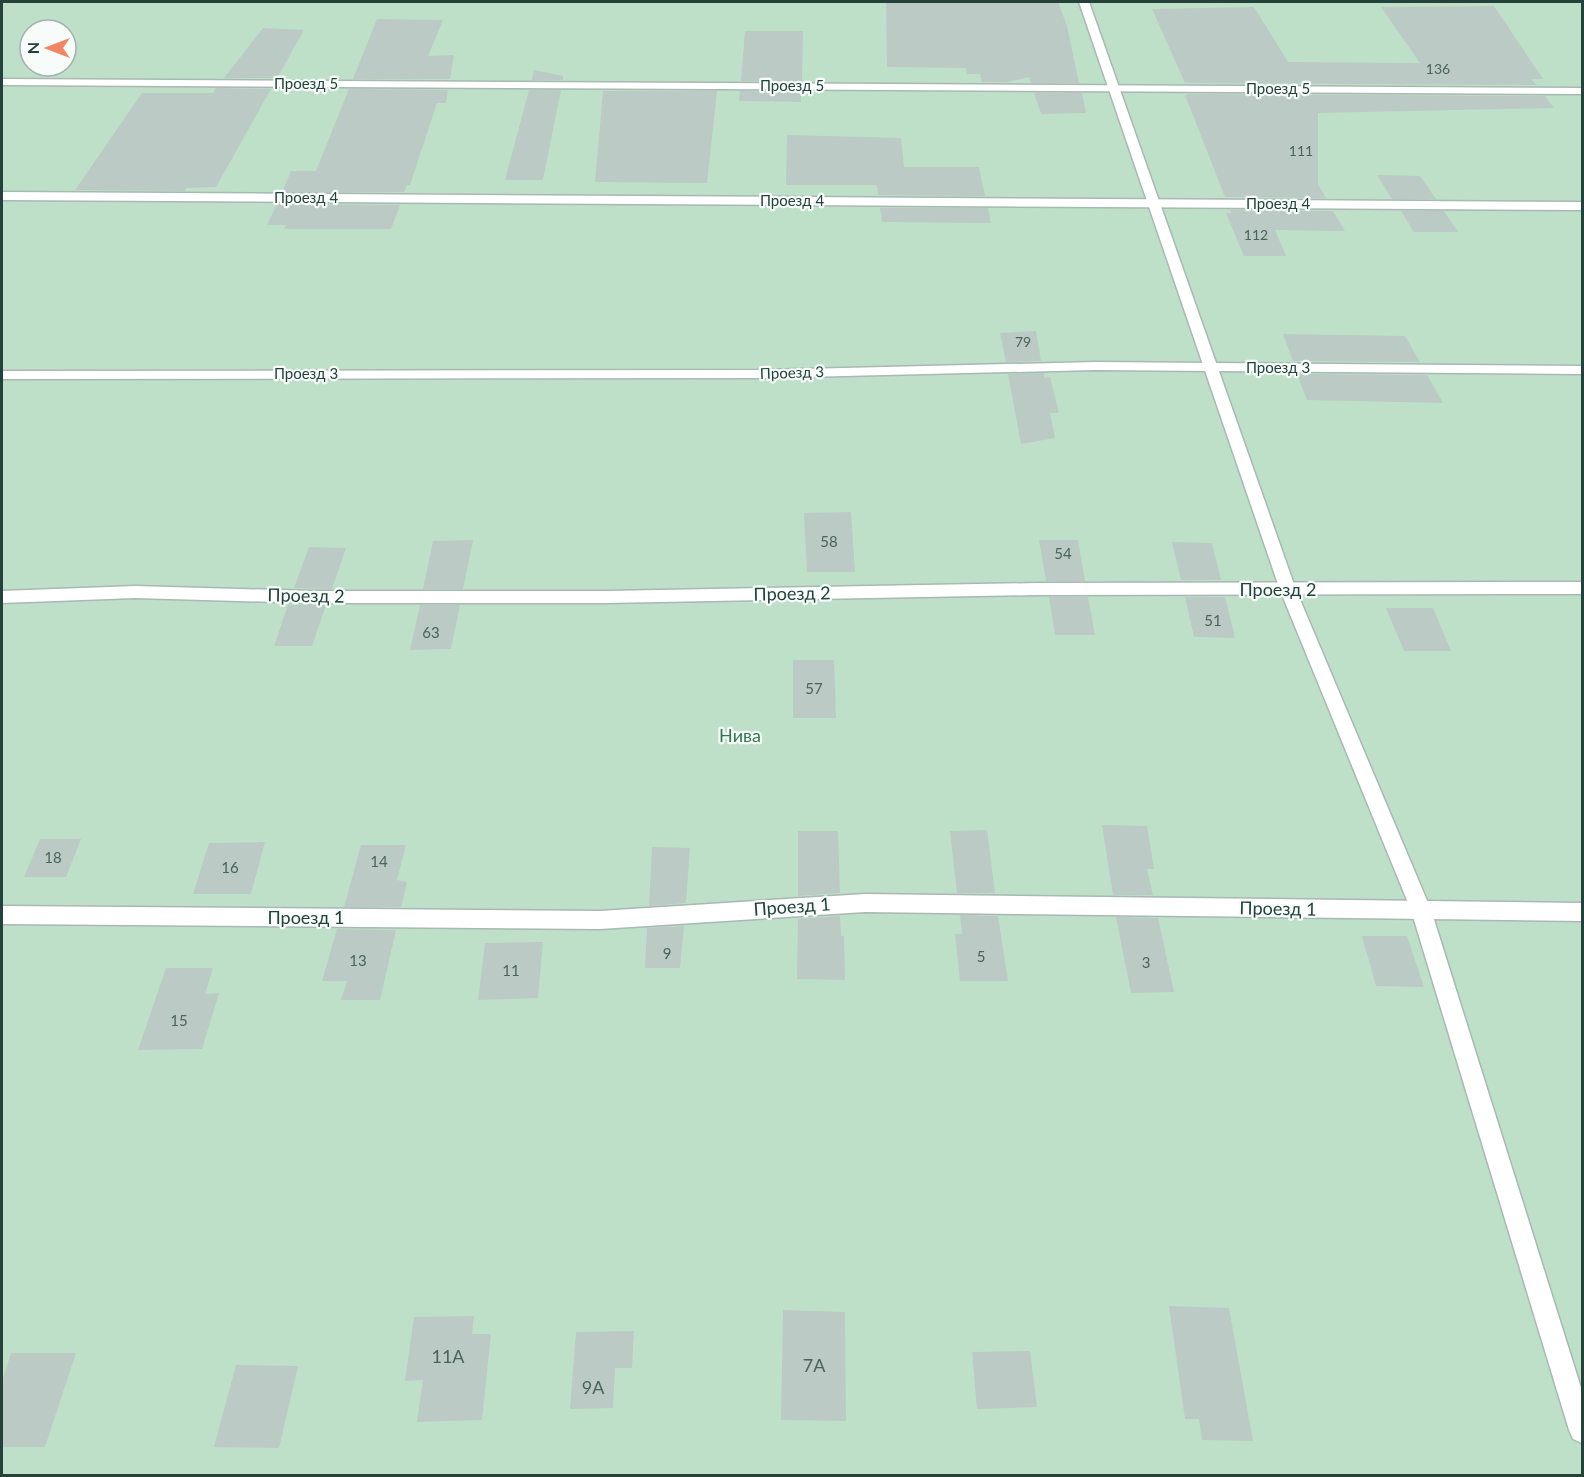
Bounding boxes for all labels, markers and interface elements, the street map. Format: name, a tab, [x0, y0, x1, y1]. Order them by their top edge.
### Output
north arrow	[18, 18, 78, 78]
text: N	[23, 42, 42, 54]
house number: 136	[1426, 60, 1450, 77]
street label: Проезд 5	[274, 74, 338, 92]
street label: Проезд 5	[760, 76, 824, 94]
street label: Проезд 5	[1246, 79, 1310, 97]
house number: 111	[1289, 142, 1313, 159]
street label: Проезд 4	[274, 188, 338, 206]
street label: Проезд 4	[760, 191, 824, 209]
street label: Проезд 4	[1246, 194, 1310, 212]
house number: 112	[1244, 226, 1268, 243]
house number: 79	[1015, 333, 1031, 350]
street label: Проезд 3	[1246, 358, 1310, 376]
street label: Проезд 3	[760, 362, 824, 382]
street label: Проезд 3	[274, 364, 338, 382]
house number: 58	[820, 532, 838, 550]
house number: 54	[1054, 544, 1072, 562]
street label: Проезд 2	[1239, 578, 1317, 600]
street label: Проезд 2	[753, 581, 831, 605]
street label: Проезд 2	[267, 583, 345, 607]
house number: 51	[1204, 611, 1222, 629]
house number: 63	[422, 623, 440, 641]
house number: 57	[805, 679, 823, 697]
park label: Нива	[719, 724, 761, 746]
house number: 18	[44, 848, 62, 866]
house number: 14	[370, 852, 388, 870]
house number: 16	[221, 858, 239, 876]
street label: Проезд 1	[753, 892, 831, 920]
street label: Проезд 1	[1239, 896, 1317, 920]
street label: Проезд 1	[267, 906, 345, 928]
house number: 9	[663, 944, 671, 962]
house number: 5	[977, 947, 985, 965]
house number: 13	[349, 951, 367, 969]
house number: 3	[1142, 953, 1150, 971]
house number: 11	[502, 961, 520, 979]
house number: 15	[170, 1011, 188, 1029]
house number: 11А	[431, 1345, 465, 1367]
house number: 7А	[803, 1354, 826, 1376]
house number: 9А	[582, 1376, 605, 1398]

